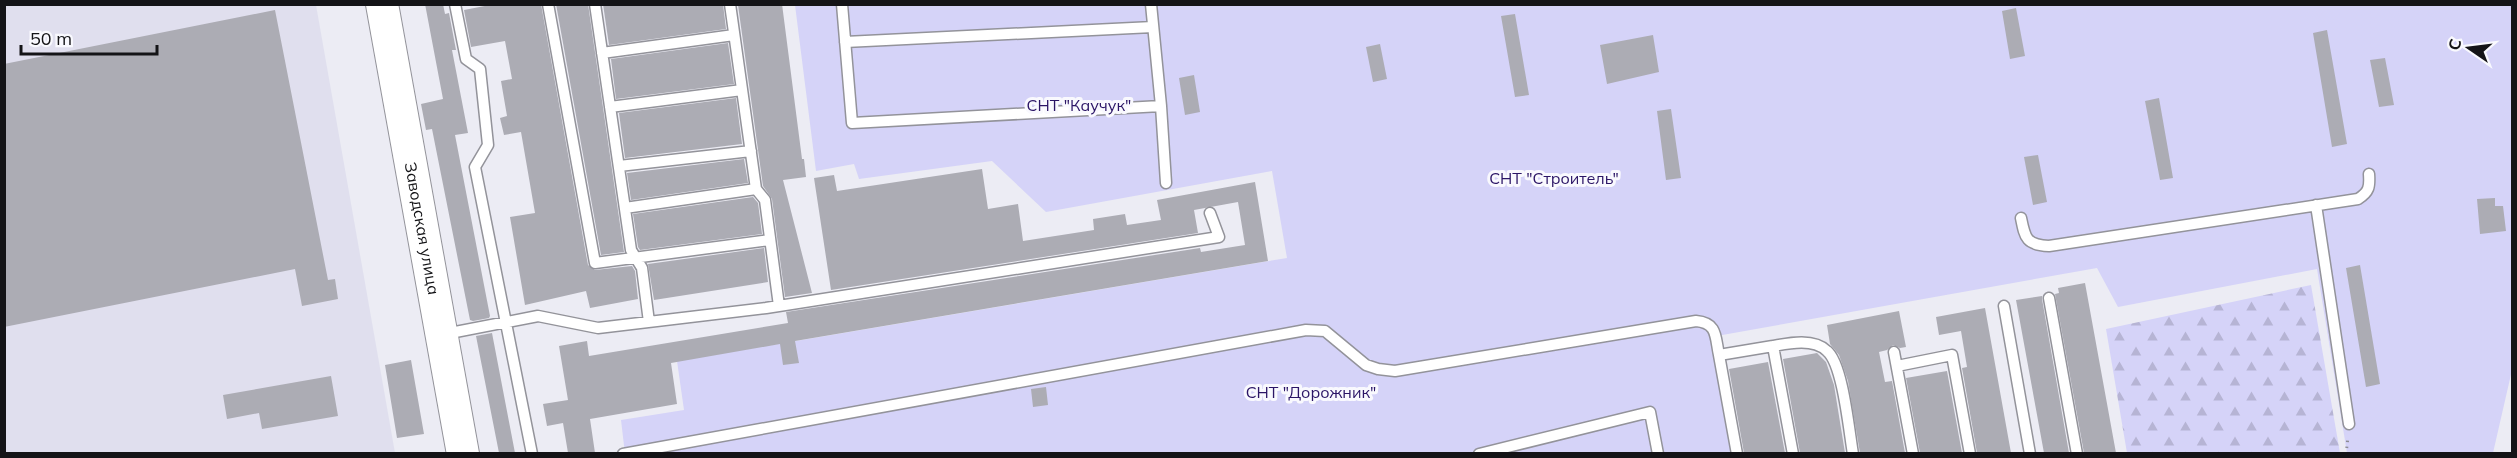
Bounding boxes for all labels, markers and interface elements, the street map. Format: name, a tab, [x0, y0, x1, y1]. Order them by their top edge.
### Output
scale bar	[21, 18, 158, 56]
north arrow	[2439, 18, 2499, 78]
text: 50 m	[30, 27, 72, 50]
text: С	[2443, 37, 2465, 52]
park label: СНТ "Каучук"	[1027, 95, 1131, 115]
street label: Заводская улица	[401, 161, 444, 296]
park label: СНТ "Строитель"	[1489, 168, 1619, 188]
park label: СНТ "Дорожник"	[1246, 382, 1376, 402]

